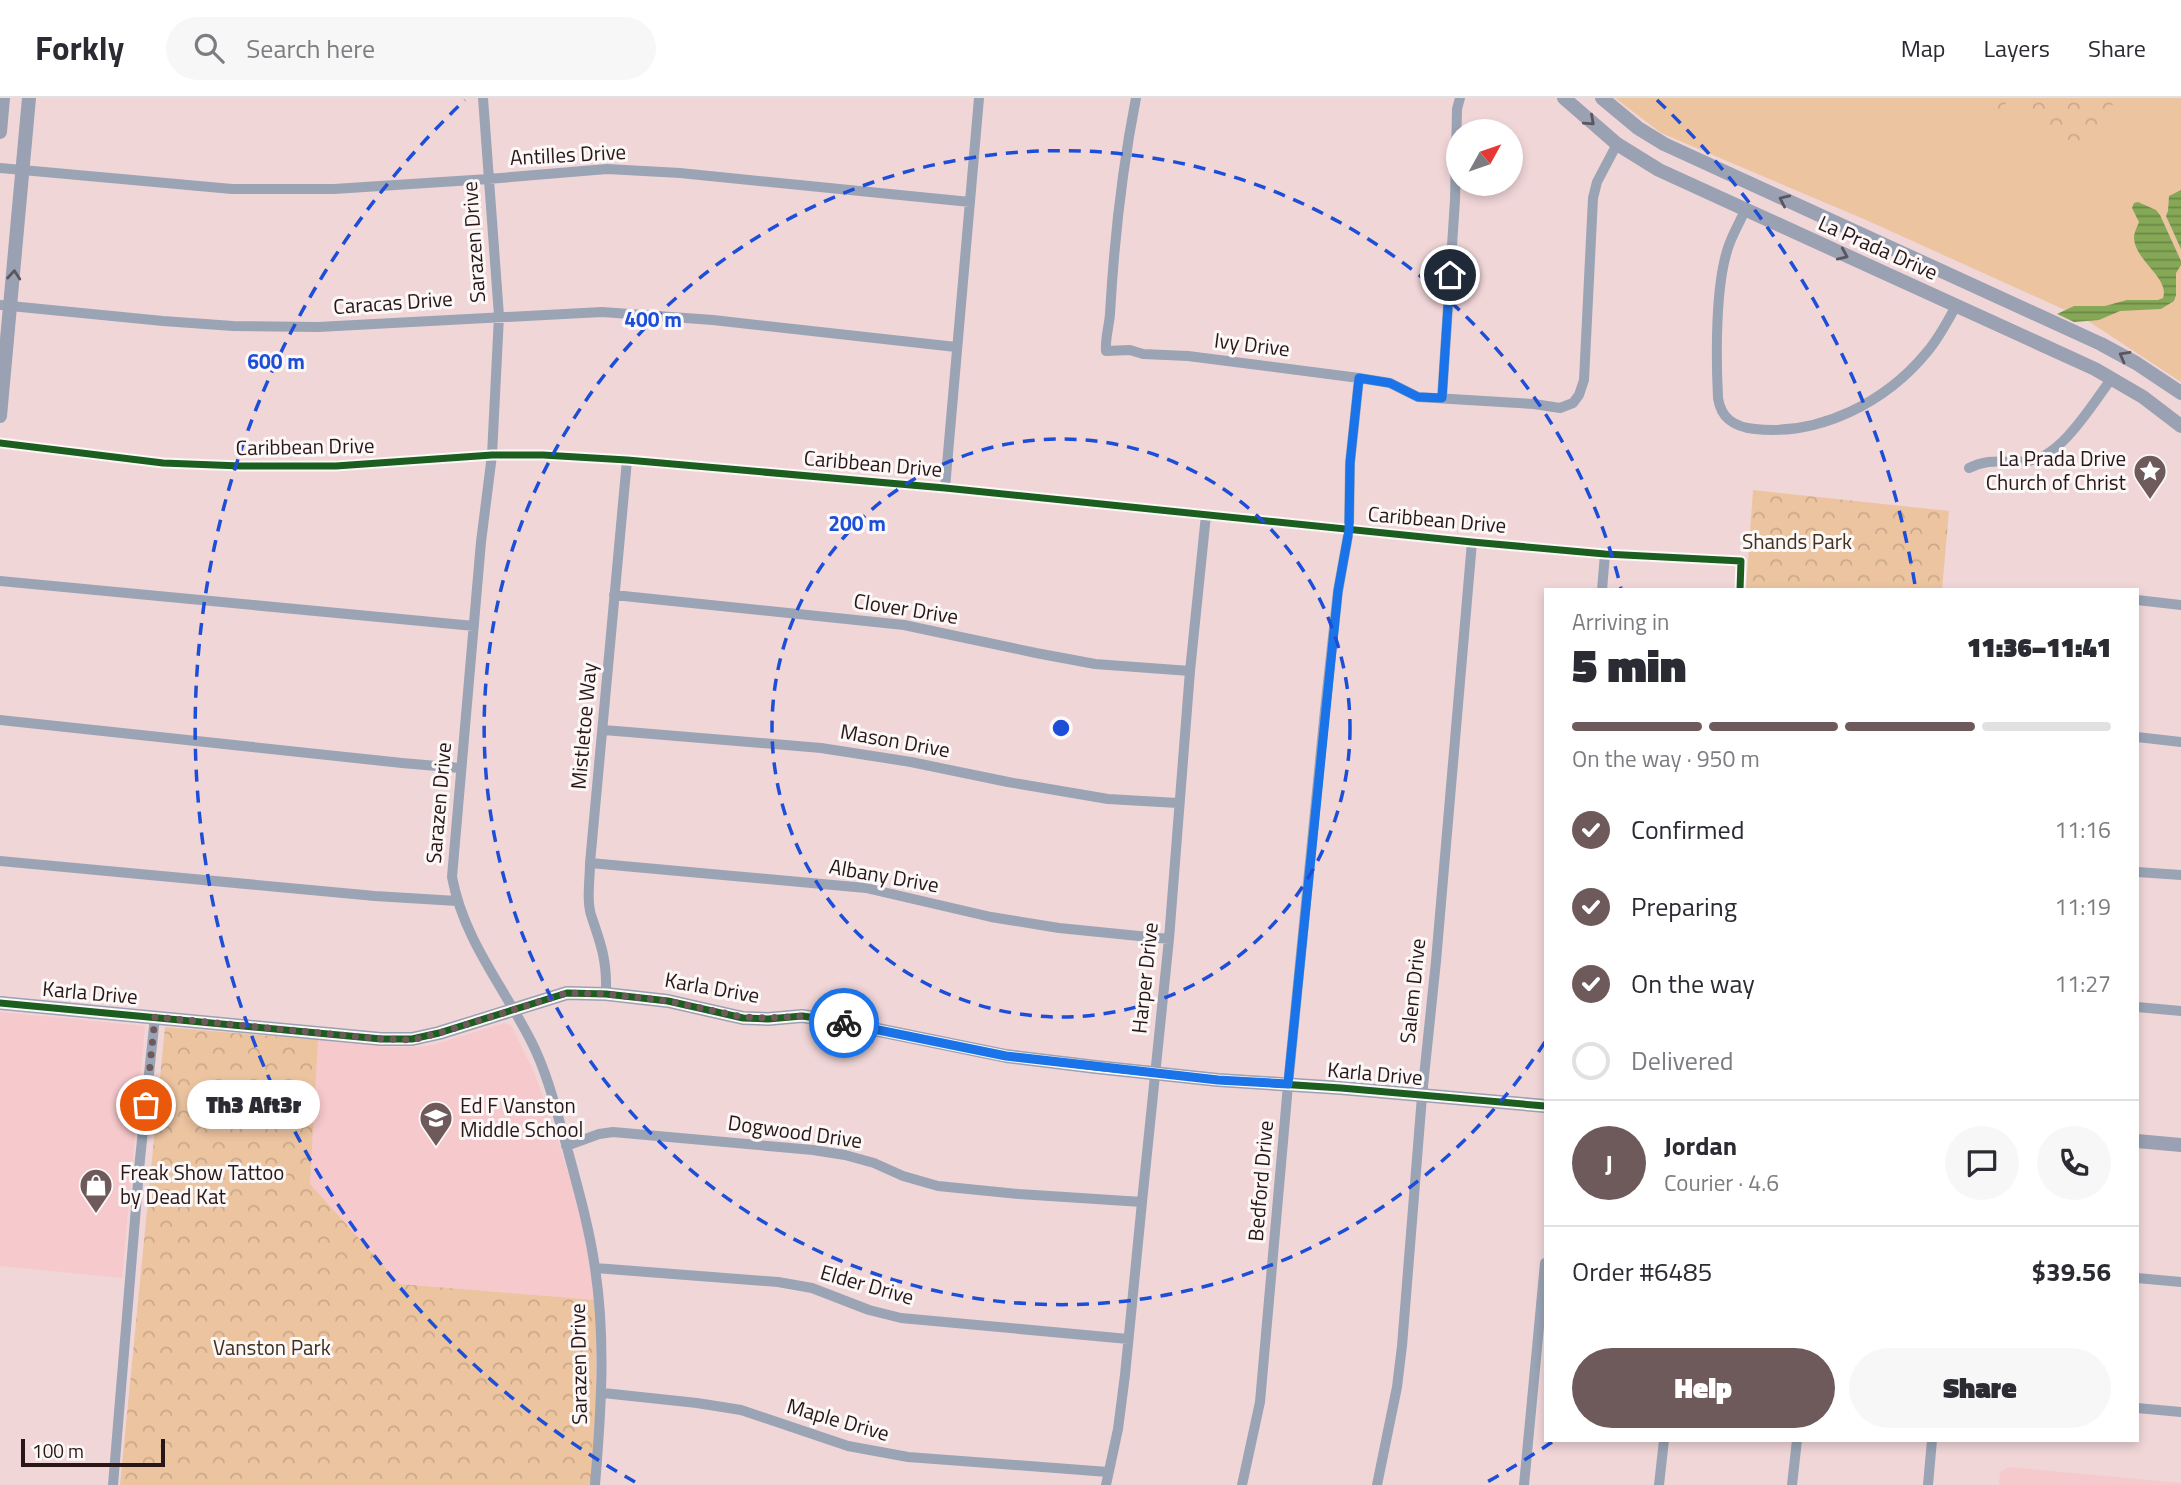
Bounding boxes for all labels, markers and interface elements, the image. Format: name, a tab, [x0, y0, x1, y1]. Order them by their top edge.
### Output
search box	[166, 17, 656, 80]
text: Forkly	[35, 23, 124, 73]
icon: search	[190, 29, 228, 67]
text: Search here	[246, 29, 375, 68]
text: Map	[1901, 30, 1946, 66]
text: Layers	[1984, 30, 2050, 66]
text: Share	[2088, 30, 2146, 66]
one-way arrow	[1582, 113, 1595, 125]
north arrow	[1446, 119, 1522, 196]
map controls	[1446, 119, 1523, 196]
street label: Antilles Drive	[509, 135, 627, 173]
street label: Sarazen Drive	[453, 180, 493, 304]
one-way arrow	[1778, 194, 1791, 208]
street label: La Prada Drive	[1814, 207, 1943, 288]
pin	[1420, 245, 1480, 305]
one-way arrow	[1836, 247, 1848, 261]
icon: home	[1431, 256, 1469, 294]
one-way arrow	[6, 269, 21, 281]
street label: Caracas Drive	[332, 282, 454, 322]
text: 400 m	[624, 303, 682, 335]
street label: Ivy Drive	[1212, 323, 1292, 365]
text: 600 m	[247, 345, 305, 377]
one-way arrow	[2119, 351, 2131, 364]
street label: Caribbean Drive	[235, 429, 375, 463]
street label: Caribbean Drive	[803, 441, 944, 485]
place label: La Prada Drive Church of Christ	[1986, 442, 2127, 498]
place icon: La Prada Drive Church of Christ	[2131, 452, 2169, 501]
street label: Caribbean Drive	[1367, 497, 1508, 541]
text: 200 m	[828, 507, 886, 539]
park label: Shands Park	[1742, 525, 1852, 557]
street label: Clover Drive	[852, 584, 961, 632]
text: Arriving in	[1572, 604, 1669, 639]
text: 11:36–11:41	[1967, 628, 2111, 667]
text: 5 min	[1572, 630, 1686, 700]
street label: Mistletoe Way	[562, 661, 604, 791]
street label: Mason Drive	[838, 715, 953, 765]
centre of rings	[1049, 716, 1073, 740]
street label: Sarazen Drive	[417, 741, 459, 865]
text: On the way · 950 m	[1572, 741, 1760, 776]
text: Confirmed	[1631, 810, 1745, 849]
icon: check	[1572, 811, 1610, 849]
text: 11:16	[2054, 812, 2111, 847]
street label: Albany Drive	[827, 850, 942, 900]
text: Preparing	[1631, 887, 1737, 926]
icon: check	[1572, 888, 1610, 926]
text: 11:19	[2054, 889, 2111, 924]
street label: Harper Drive	[1122, 921, 1166, 1035]
street label: Salem Drive	[1391, 937, 1433, 1045]
street label: Karla Drive	[662, 963, 762, 1011]
text: On the way	[1631, 964, 1755, 1003]
icon: check	[1572, 965, 1610, 1003]
text: 11:27	[2054, 966, 2111, 1001]
street label: Karla Drive	[41, 972, 139, 1012]
courier	[809, 988, 879, 1058]
icon: bike	[825, 1004, 863, 1042]
text: Delivered	[1631, 1041, 1734, 1080]
street label: Karla Drive	[1326, 1053, 1424, 1093]
pin	[116, 1075, 176, 1135]
callout: Th3 Aft3r	[188, 1080, 321, 1130]
icon: bag	[127, 1086, 165, 1124]
text: Th3 Aft3r	[206, 1087, 301, 1122]
place label: Ed F Vanston Middle School	[460, 1089, 583, 1145]
school or university icon: Ed F Vanston Middle School	[417, 1099, 455, 1148]
street label: Dogwood Drive	[726, 1106, 864, 1156]
street label: Bedford Drive	[1239, 1119, 1281, 1243]
text: Jordan	[1664, 1126, 1737, 1165]
button: chat	[1945, 1126, 2019, 1200]
button: phone	[2037, 1126, 2111, 1200]
text: J	[1605, 1144, 1613, 1183]
place label: Freak Show Tattoo by Dead Kat	[120, 1156, 284, 1212]
text: Courier · 4.6	[1664, 1165, 1779, 1200]
shop icon: Freak Show Tattoo by Dead Kat	[77, 1166, 115, 1215]
text: Order #6485	[1572, 1252, 1712, 1291]
text: $39.56	[2032, 1252, 2111, 1291]
street label: Elder Drive	[817, 1255, 918, 1313]
street label: Sarazen Drive	[561, 1303, 595, 1425]
park label: Vanston Park	[213, 1331, 331, 1363]
button: Help	[1572, 1348, 1835, 1428]
button: Share	[1849, 1348, 2111, 1428]
street label: Maple Drive	[783, 1389, 893, 1449]
scale bar	[21, 1436, 164, 1468]
text: 100 m	[32, 1436, 84, 1465]

